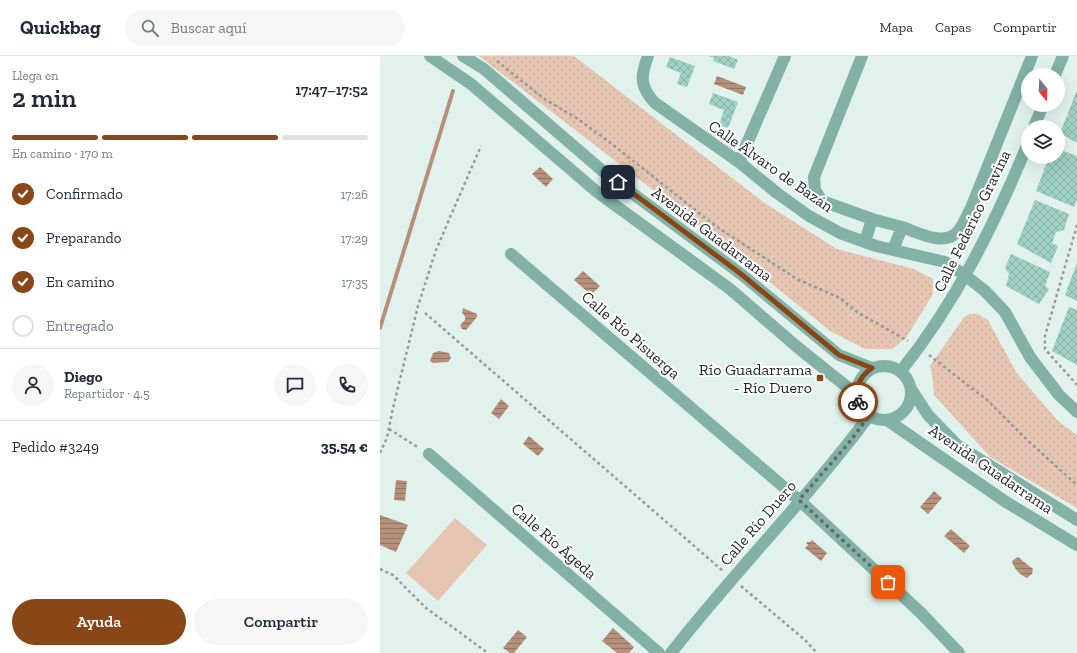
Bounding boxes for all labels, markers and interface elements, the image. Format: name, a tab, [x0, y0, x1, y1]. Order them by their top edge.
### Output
search box	[125, 10, 405, 46]
text: Quickbag	[20, 16, 101, 39]
icon: search	[139, 17, 161, 39]
text: Buscar aquí	[171, 19, 246, 37]
text: Mapa	[880, 19, 913, 36]
text: Capas	[935, 19, 971, 36]
text: Compartir	[993, 19, 1057, 36]
text: Llega en	[12, 68, 59, 83]
north arrow	[1021, 68, 1065, 112]
map controls	[1021, 68, 1065, 164]
text: 17:47–17:52	[295, 81, 368, 99]
text: 2 min	[12, 82, 76, 114]
street label: Calle Álvaro de Bazán	[705, 116, 838, 217]
button: layers	[1021, 120, 1065, 164]
text: En camino · 170 m	[12, 146, 113, 161]
street label: Calle Federico Gravina	[929, 147, 1015, 295]
pin	[601, 165, 635, 199]
icon: home	[607, 171, 629, 193]
icon: check	[12, 183, 34, 205]
street label: Avenida Guadarrama	[648, 183, 776, 286]
text: Confirmado	[46, 185, 123, 203]
text: 17:26	[341, 187, 368, 202]
icon: check	[12, 227, 34, 249]
text: Preparando	[46, 229, 122, 247]
text: 17:29	[341, 231, 368, 246]
icon: check	[12, 271, 34, 293]
text: En camino	[46, 273, 114, 291]
text: 17:35	[341, 275, 368, 290]
street label: Calle Río Pisuerga	[578, 287, 684, 383]
text: Entregado	[46, 317, 114, 335]
place label: Río Guadarrama - Río Duero	[699, 360, 812, 397]
button: person	[12, 364, 54, 406]
button: chat	[274, 364, 316, 406]
button: phone	[326, 364, 368, 406]
text: Diego	[64, 368, 103, 386]
marker: Río Guadarrama - Río Duero	[815, 373, 825, 383]
courier	[838, 382, 878, 422]
text: Repartidor · 4.5	[64, 386, 150, 401]
icon: bike	[847, 391, 869, 413]
street label: Avenida Guadarrama	[925, 420, 1057, 518]
text: Pedido #3249	[12, 438, 99, 456]
text: 35.54 €	[321, 438, 368, 456]
street label: Calle Río Duero	[716, 477, 800, 569]
street label: Calle Río Ágeda	[508, 499, 601, 583]
pin	[871, 565, 905, 599]
icon: bag	[877, 571, 899, 593]
button: Ayuda	[12, 599, 186, 645]
button: Compartir	[194, 599, 368, 645]

